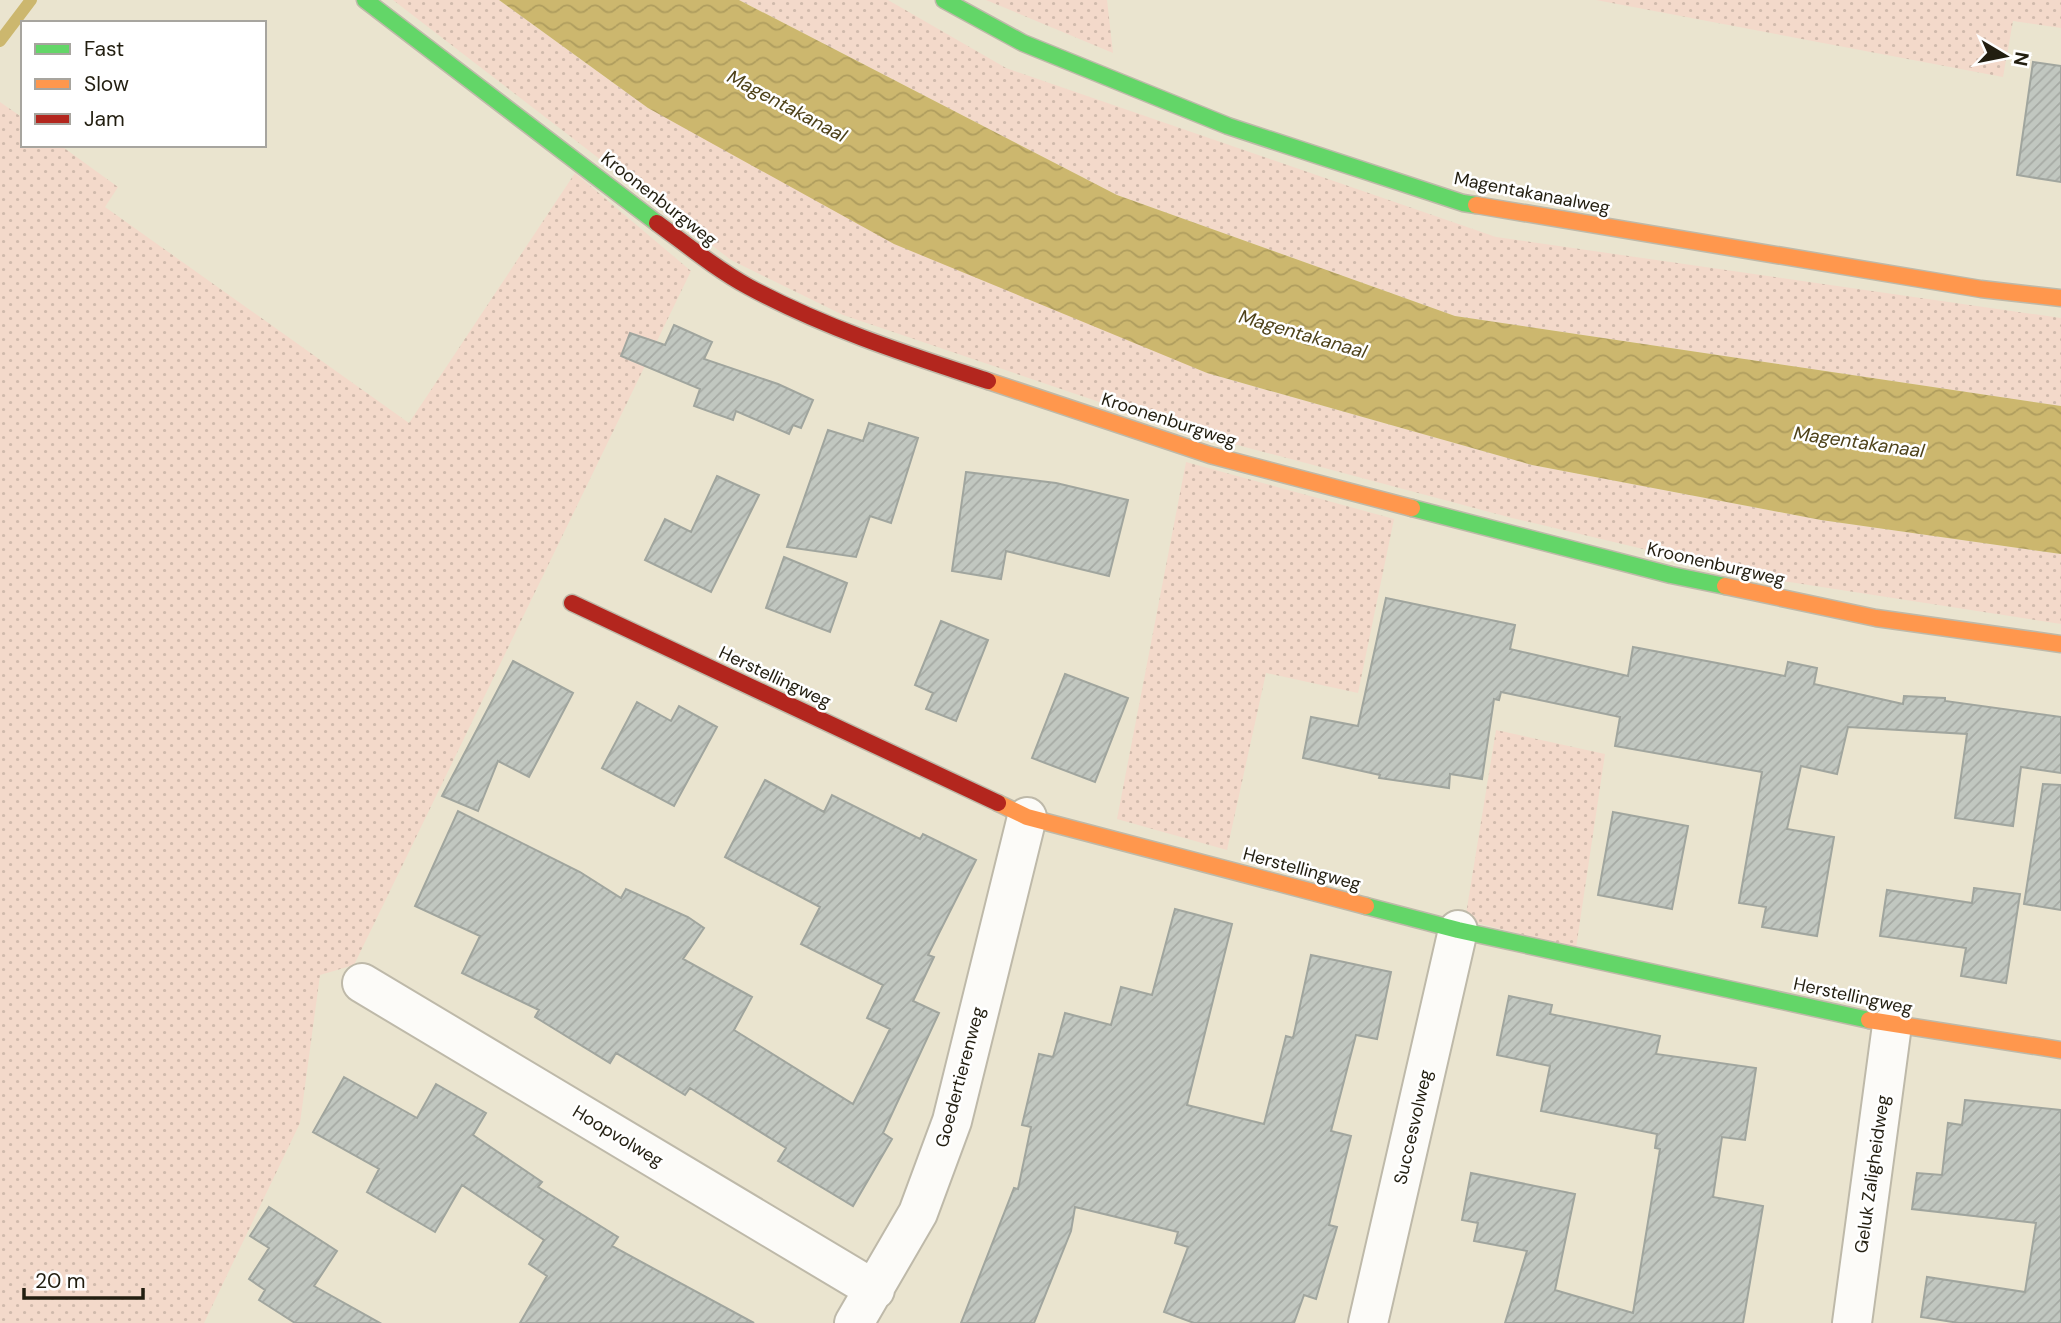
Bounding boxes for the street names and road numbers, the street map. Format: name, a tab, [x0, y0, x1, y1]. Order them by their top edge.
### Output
street label: Kroonenburgweg	[596, 146, 722, 252]
street label: Magentakanaalweg	[1452, 166, 1612, 220]
street label: Kroonenburgweg	[1098, 387, 1240, 453]
street label: Kroonenburgweg	[1645, 536, 1787, 592]
street label: Herstellingweg	[715, 641, 835, 713]
street label: Herstellingweg	[1240, 842, 1364, 896]
street label: Herstellingweg	[1791, 972, 1915, 1020]
street label: Goedertierenweg	[930, 1004, 990, 1150]
street label: Succesvolweg	[1388, 1067, 1438, 1187]
street label: Geluk Zaligheidweg	[1849, 1093, 1895, 1255]
street label: Hoopvolweg	[568, 1100, 668, 1172]

